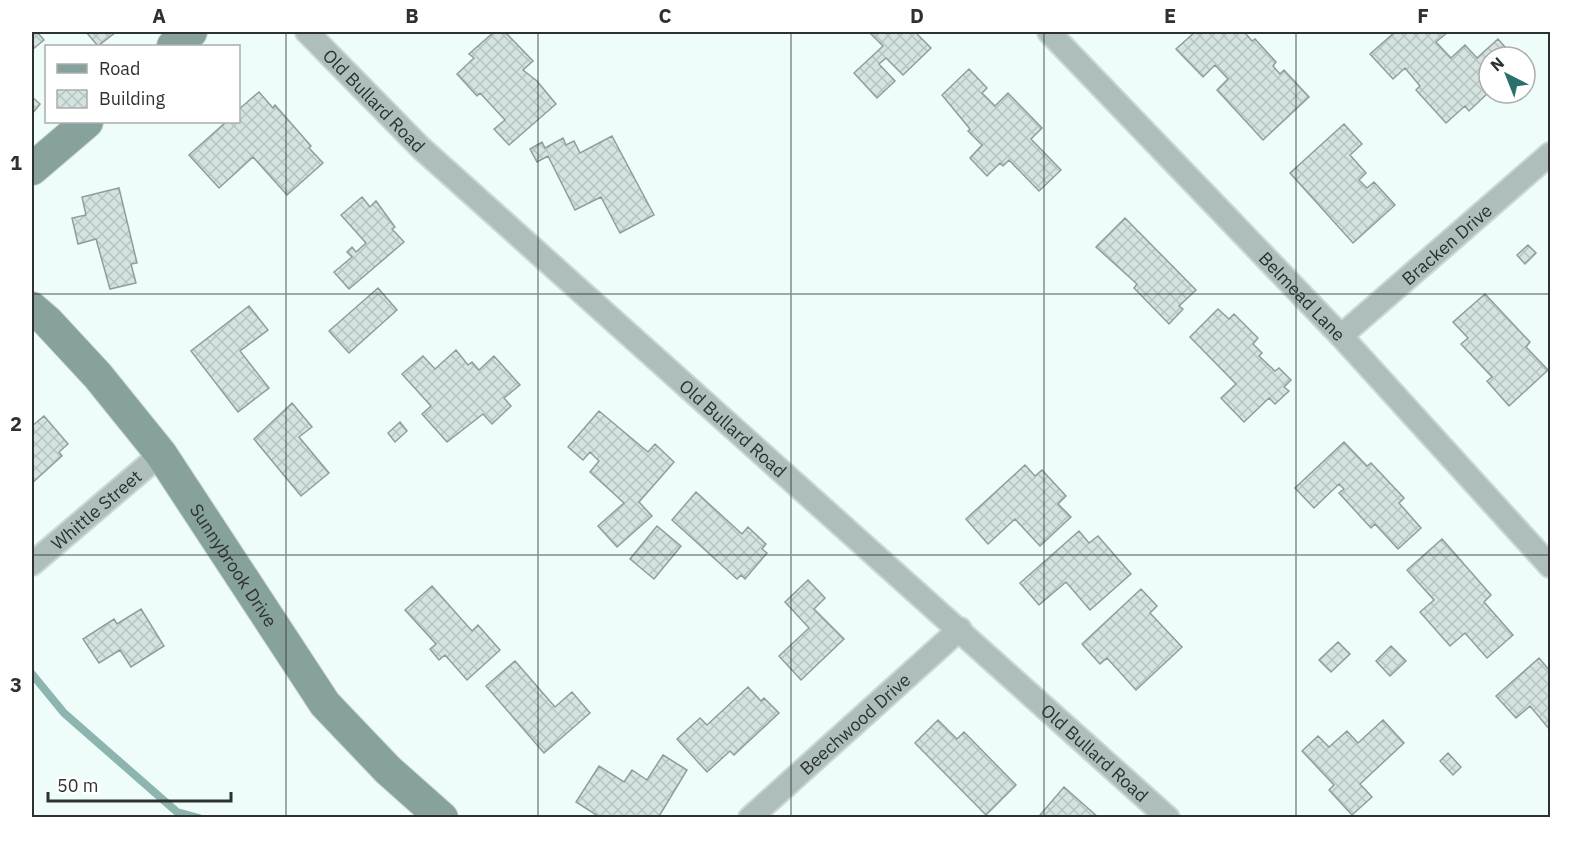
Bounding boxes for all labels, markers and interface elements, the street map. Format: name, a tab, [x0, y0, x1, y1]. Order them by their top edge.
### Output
text: A	[152, 2, 166, 29]
text: B	[405, 2, 419, 29]
text: C	[658, 2, 672, 29]
text: D	[910, 2, 924, 29]
text: E	[1164, 2, 1176, 29]
text: F	[1417, 2, 1429, 29]
street label: Old Bullard Road	[318, 44, 430, 157]
legend	[45, 45, 240, 123]
north arrow	[1477, 45, 1537, 105]
text: N	[1486, 53, 1508, 75]
text: Road	[99, 57, 140, 80]
text: Building	[99, 87, 166, 110]
text: 1	[10, 149, 22, 176]
street label: Bracken Drive	[1397, 198, 1497, 290]
street label: Belmead Lane	[1254, 246, 1351, 346]
street label: Old Bullard Road	[675, 374, 792, 482]
text: 2	[10, 410, 22, 437]
street label: Whittle Street	[46, 464, 146, 555]
street label: Sunnybrook Drive	[185, 499, 283, 631]
street label: Beechwood Drive	[795, 668, 915, 779]
text: 3	[10, 671, 22, 698]
street label: Old Bullard Road	[1037, 698, 1153, 807]
scale bar	[48, 765, 231, 803]
text: 50 m	[57, 774, 99, 797]

